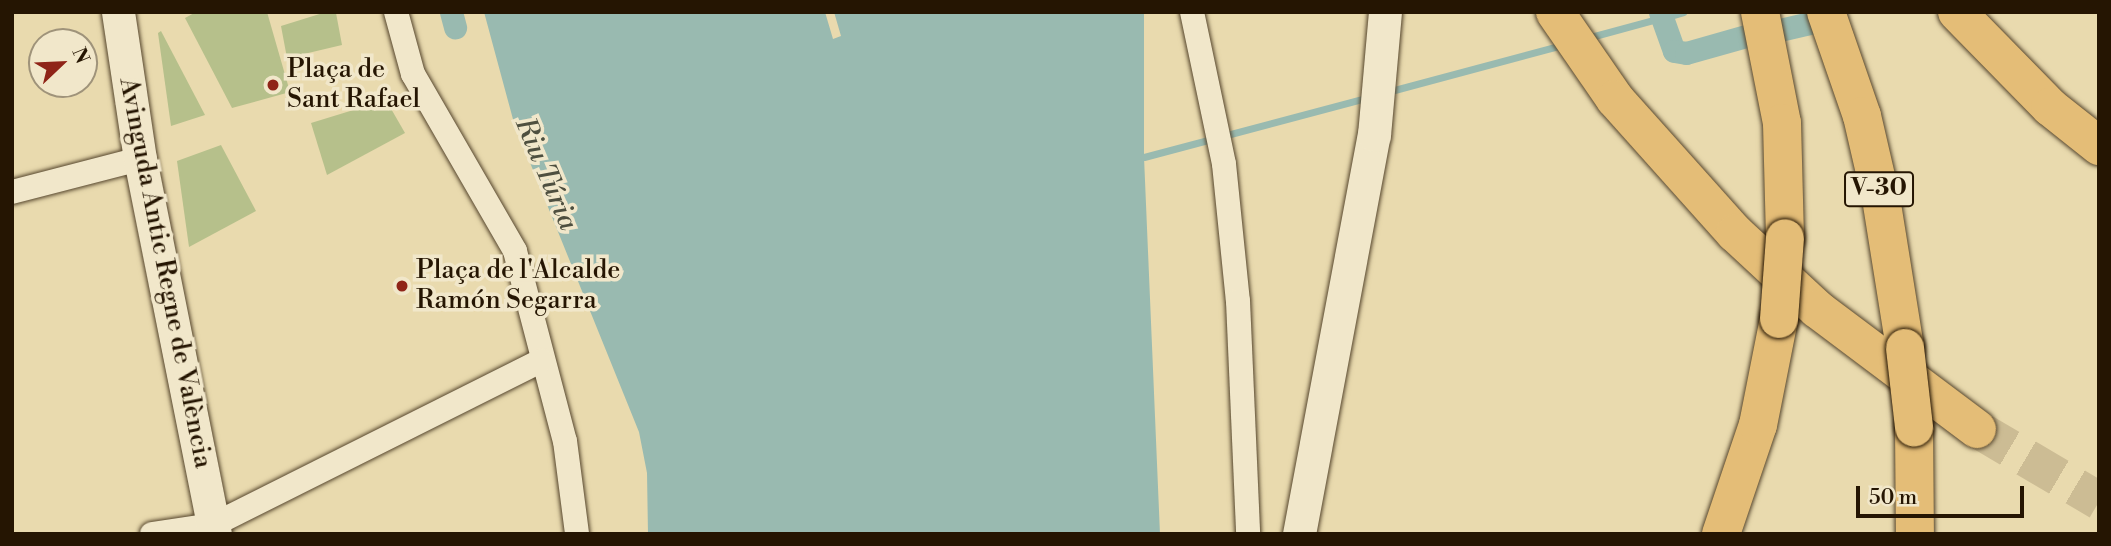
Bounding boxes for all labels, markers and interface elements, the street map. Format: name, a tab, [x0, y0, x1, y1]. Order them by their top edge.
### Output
north arrow	[28, 28, 98, 98]
text: N	[67, 44, 94, 67]
place label: Plaça de Sant Rafael	[287, 54, 420, 116]
street label: Avinguda Antic Regne de València	[112, 75, 218, 471]
marker: Plaça de Sant Rafael	[265, 77, 281, 93]
water label: Riu Túria	[507, 113, 585, 235]
road number: V-30	[1844, 168, 1914, 210]
place label: Plaça de l'Alcalde Ramón Segarra	[416, 255, 620, 316]
marker: Plaça de l'Alcalde Ramón Segarra	[394, 278, 410, 294]
scale bar	[1859, 472, 2027, 516]
text: 50 m	[1869, 485, 1917, 511]

